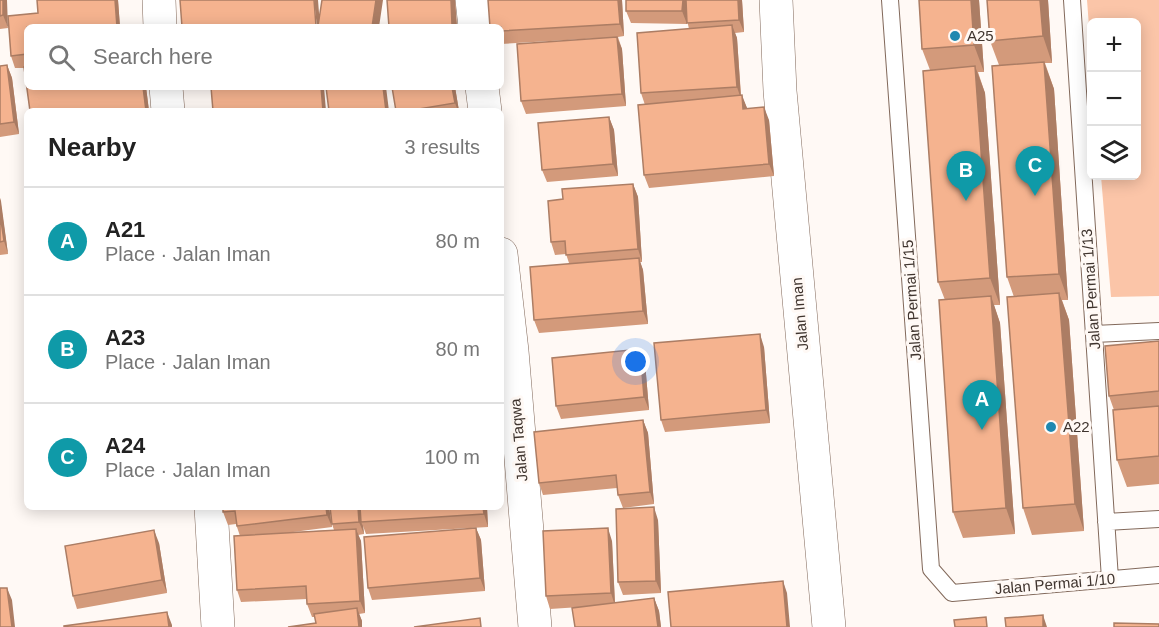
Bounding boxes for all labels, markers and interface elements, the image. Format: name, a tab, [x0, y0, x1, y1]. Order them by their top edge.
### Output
map controls	[1087, 18, 1141, 180]
button: +	[1087, 18, 1141, 72]
search box	[24, 24, 504, 90]
place label: A25	[967, 27, 994, 44]
marker: A25	[948, 29, 962, 43]
icon: search	[45, 41, 78, 74]
text: Search here	[93, 44, 213, 69]
button: −	[1087, 72, 1141, 126]
button: layers	[1087, 126, 1141, 180]
text: Nearby	[48, 132, 136, 162]
text: 3 results	[404, 136, 480, 158]
pin: C	[1016, 146, 1054, 196]
pin: B	[946, 152, 986, 201]
text: A21	[105, 217, 145, 242]
street label: Jalan Permai 1/13	[1078, 228, 1103, 350]
text: A	[60, 230, 75, 252]
text: 80 m	[436, 230, 480, 252]
street label: Jalan Permai 1/15	[899, 239, 924, 361]
text: Place · Jalan Iman	[105, 243, 271, 265]
street label: Jalan Iman	[788, 277, 811, 351]
text: A23	[105, 325, 145, 350]
text: B	[60, 338, 75, 360]
text: 80 m	[436, 338, 480, 360]
your location	[621, 347, 650, 376]
text: Place · Jalan Iman	[105, 351, 271, 373]
pin: A	[962, 380, 1002, 430]
street label: Jalan Taqwa	[506, 397, 531, 482]
place label: A22	[1063, 418, 1090, 435]
marker: A22	[1044, 420, 1058, 434]
text: A24	[105, 433, 145, 458]
text: C	[60, 446, 75, 468]
text: 100 m	[424, 446, 480, 468]
text: Place · Jalan Iman	[105, 459, 271, 481]
street label: Jalan Permai 1/10	[994, 570, 1116, 597]

